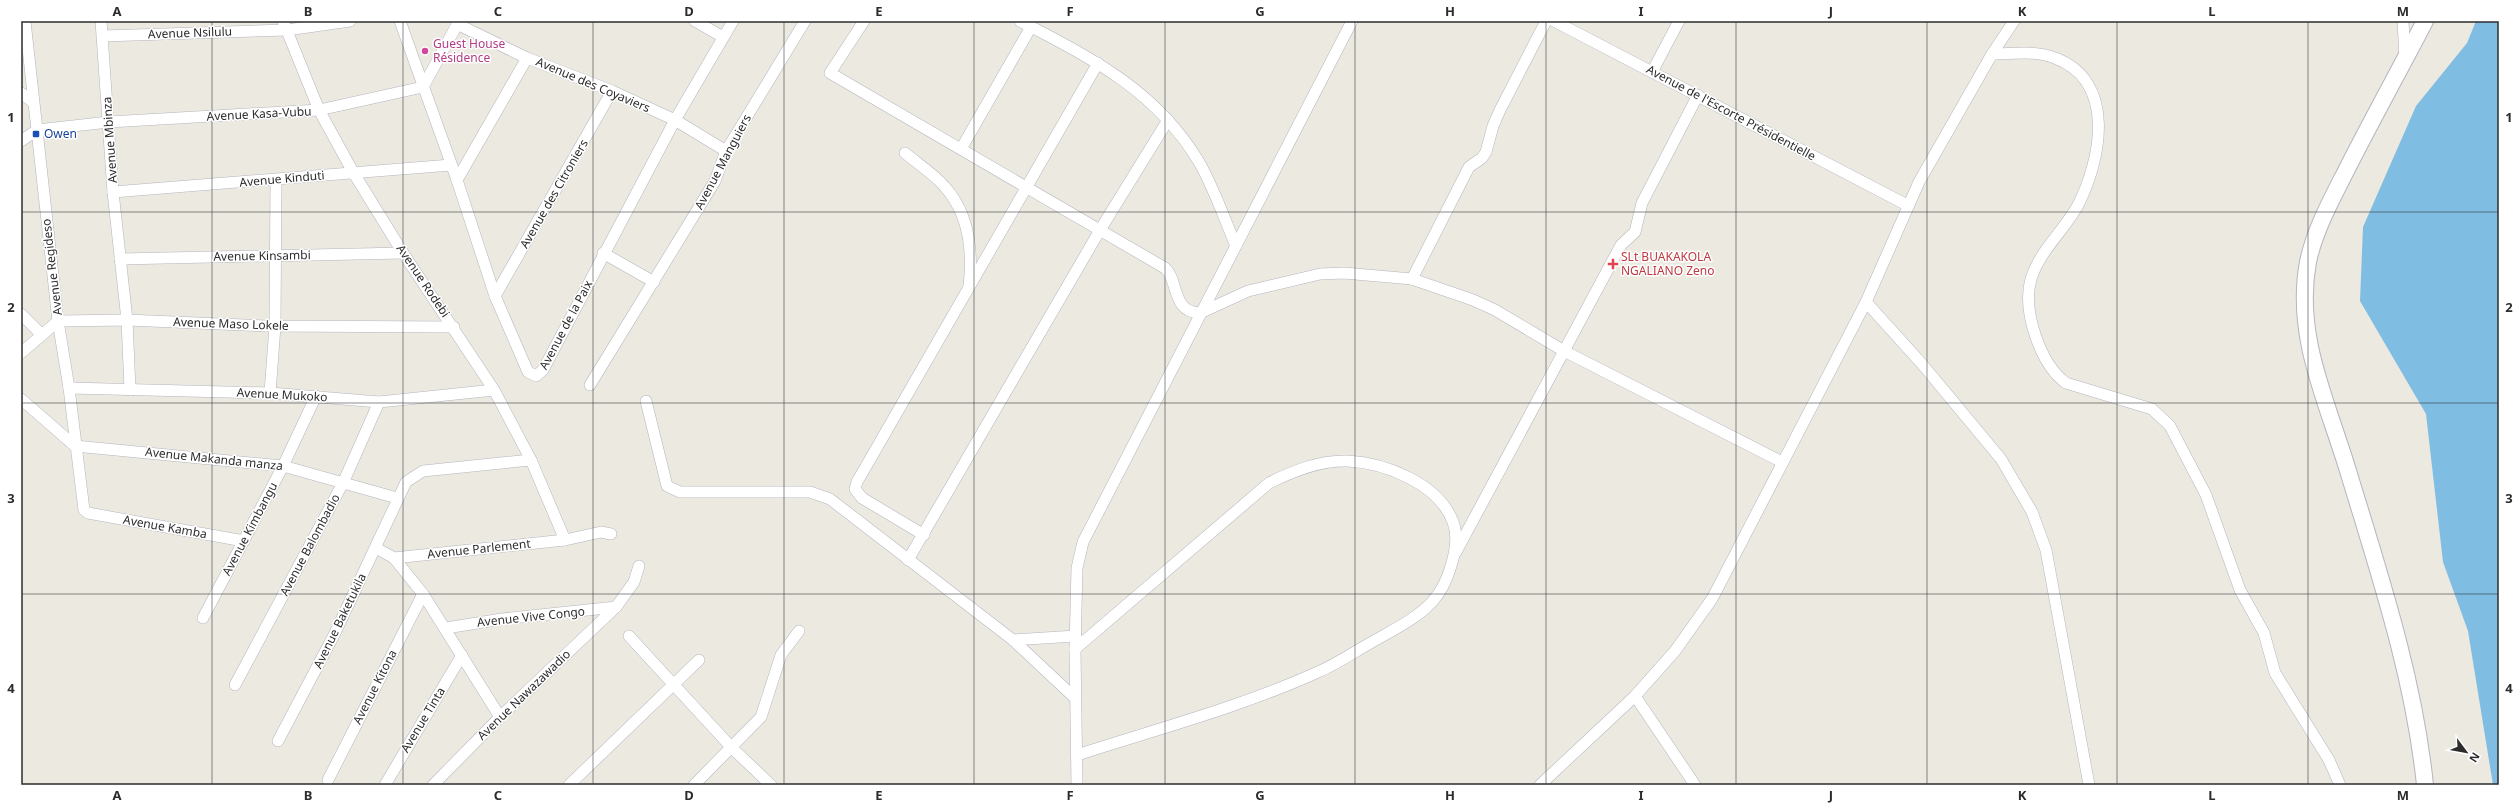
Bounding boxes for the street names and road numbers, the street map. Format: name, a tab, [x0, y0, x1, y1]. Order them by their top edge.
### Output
street label: Avenue Nsilulu	[148, 23, 232, 42]
street label: Avenue des Coyaviers	[534, 53, 653, 116]
street label: Avenue de l'Escorte Présidentielle	[1644, 61, 1819, 165]
street label: Avenue Mbinza	[98, 96, 121, 184]
street label: Avenue Kasa-Vubu	[206, 102, 312, 125]
street label: Avenue Manguiers	[690, 111, 755, 212]
street label: Avenue des Citroniers	[515, 136, 592, 251]
street label: Avenue Kinduti	[239, 166, 325, 191]
street label: Avenue Regideso	[37, 218, 66, 316]
street label: Avenue Rodebi	[393, 241, 454, 321]
street label: Avenue Kinsambi	[213, 246, 311, 265]
street label: Avenue de la Paix	[535, 277, 597, 372]
street label: Avenue Maso Lokele	[173, 313, 289, 334]
street label: Avenue Mukoko	[236, 384, 328, 405]
street label: Avenue Makanda manza	[144, 443, 284, 474]
street label: Avenue Kimbangu	[218, 479, 281, 578]
street label: Avenue Balombadio	[275, 491, 344, 599]
street label: Avenue Kamba	[122, 511, 208, 542]
street label: Avenue Parlement	[426, 535, 532, 562]
street label: Avenue Baketukila	[309, 570, 370, 671]
street label: Avenue Vive Congo	[476, 602, 586, 631]
street label: Avenue Nawazawadio	[473, 646, 574, 744]
street label: Avenue Kitona	[348, 647, 401, 727]
street label: Avenue Tinta	[396, 684, 449, 756]

